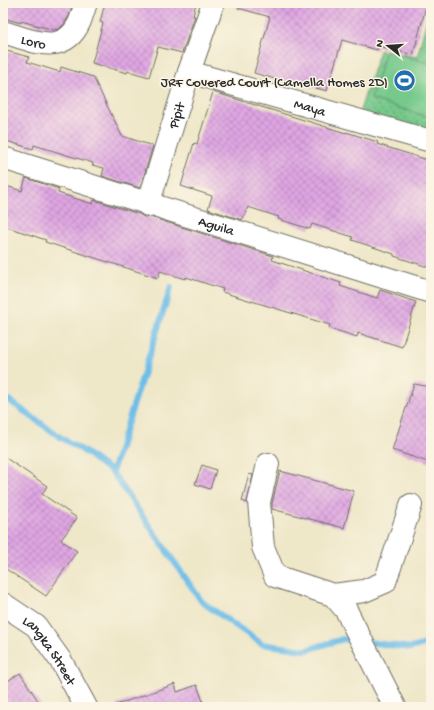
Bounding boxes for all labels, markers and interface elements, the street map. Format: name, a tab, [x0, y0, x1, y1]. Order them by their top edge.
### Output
north arrow	[368, 26, 408, 66]
street label: Loro	[18, 32, 47, 54]
text: N	[374, 38, 387, 49]
sports icon: JRF Covered Court (Camella Homes 2D)	[391, 68, 417, 94]
place label: JRF Covered Court (Camella Homes 2D)	[161, 75, 388, 92]
street label: Maya	[292, 96, 328, 122]
street label: Pipit	[166, 100, 190, 132]
street label: Aguila	[196, 214, 237, 241]
street label: Langka Street	[18, 613, 79, 690]

